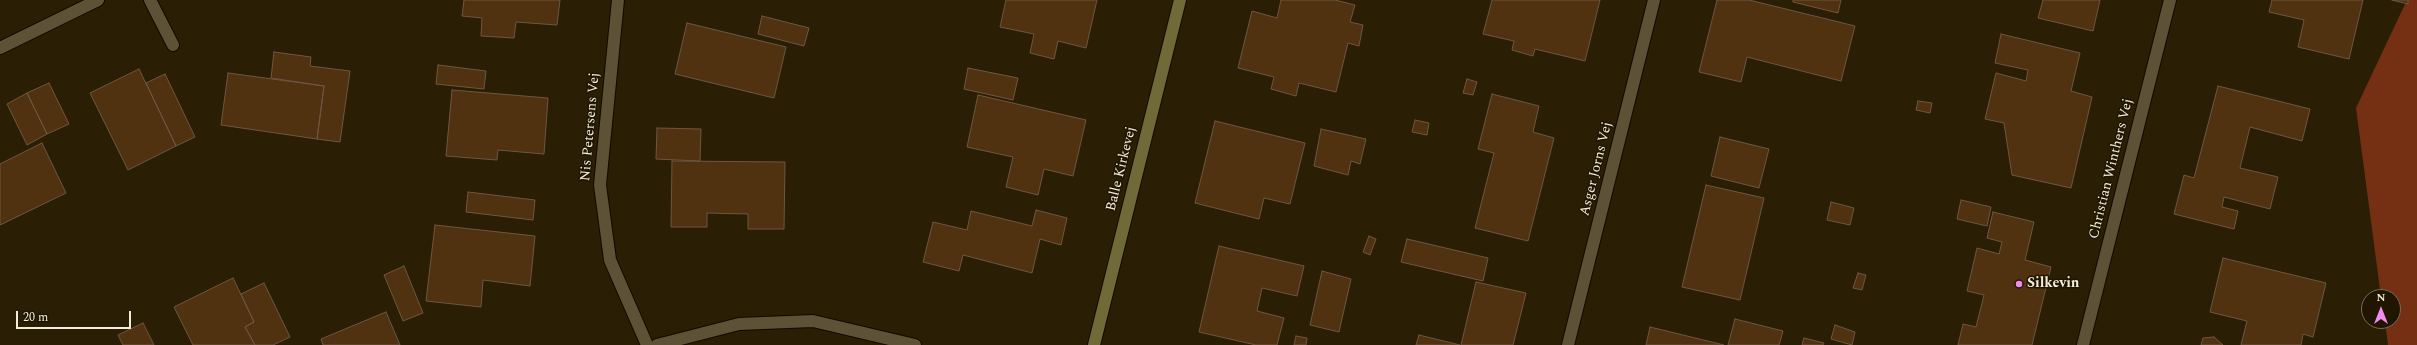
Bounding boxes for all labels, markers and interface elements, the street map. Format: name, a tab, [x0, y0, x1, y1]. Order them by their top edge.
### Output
street label: Nis Petersens Vej	[578, 72, 604, 182]
street label: Christian Winthers Vej	[2086, 97, 2138, 241]
street label: Asger Jorns Vej	[1577, 120, 1617, 218]
street label: Balle Kirkevej	[1103, 125, 1141, 213]
place label: Silkevin	[2027, 276, 2079, 292]
marker: Silkevin	[2014, 279, 2024, 289]
north arrow	[2361, 289, 2401, 329]
text: N	[2377, 289, 2385, 306]
scale bar	[18, 303, 133, 329]
text: 20 m	[23, 308, 48, 327]

